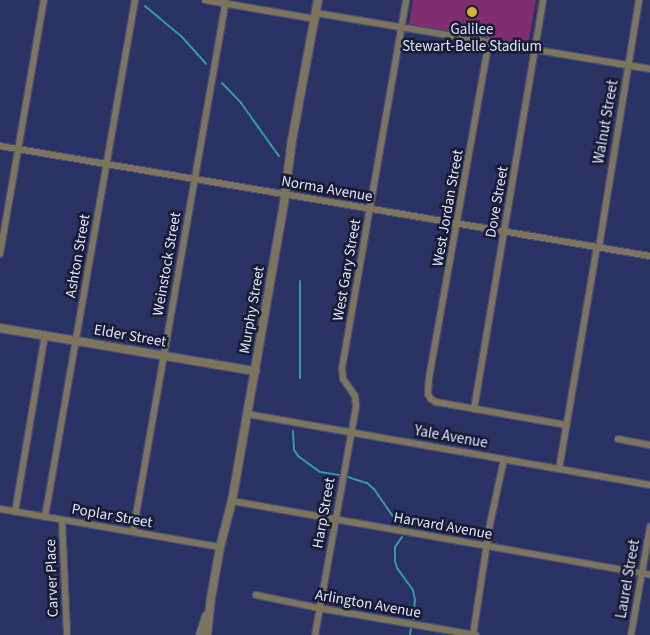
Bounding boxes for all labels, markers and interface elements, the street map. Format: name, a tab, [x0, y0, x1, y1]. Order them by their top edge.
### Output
marker: Galilee Stewart-Belle Stadium	[466, 6, 478, 18]
place label: Galilee Stewart-Belle Stadium	[402, 20, 542, 55]
street label: Walnut Street	[590, 79, 622, 165]
street label: West Jordan Street	[429, 148, 467, 268]
street label: Dove Street	[482, 165, 512, 239]
street label: Norma Avenue	[280, 172, 374, 206]
street label: Weinstock Street	[149, 211, 185, 317]
street label: Ashton Street	[62, 213, 94, 299]
street label: West Gary Street	[329, 218, 365, 322]
street label: Murphy Street	[235, 265, 269, 355]
street label: Elder Street	[92, 321, 168, 351]
street label: Yale Avenue	[413, 422, 489, 452]
street label: Harp Street	[309, 476, 339, 550]
street label: Poplar Street	[70, 500, 154, 532]
street label: Harvard Avenue	[392, 508, 494, 544]
street label: Laurel Street	[612, 538, 644, 620]
street label: Carver Place	[42, 539, 62, 617]
street label: Arlington Avenue	[314, 586, 422, 622]

